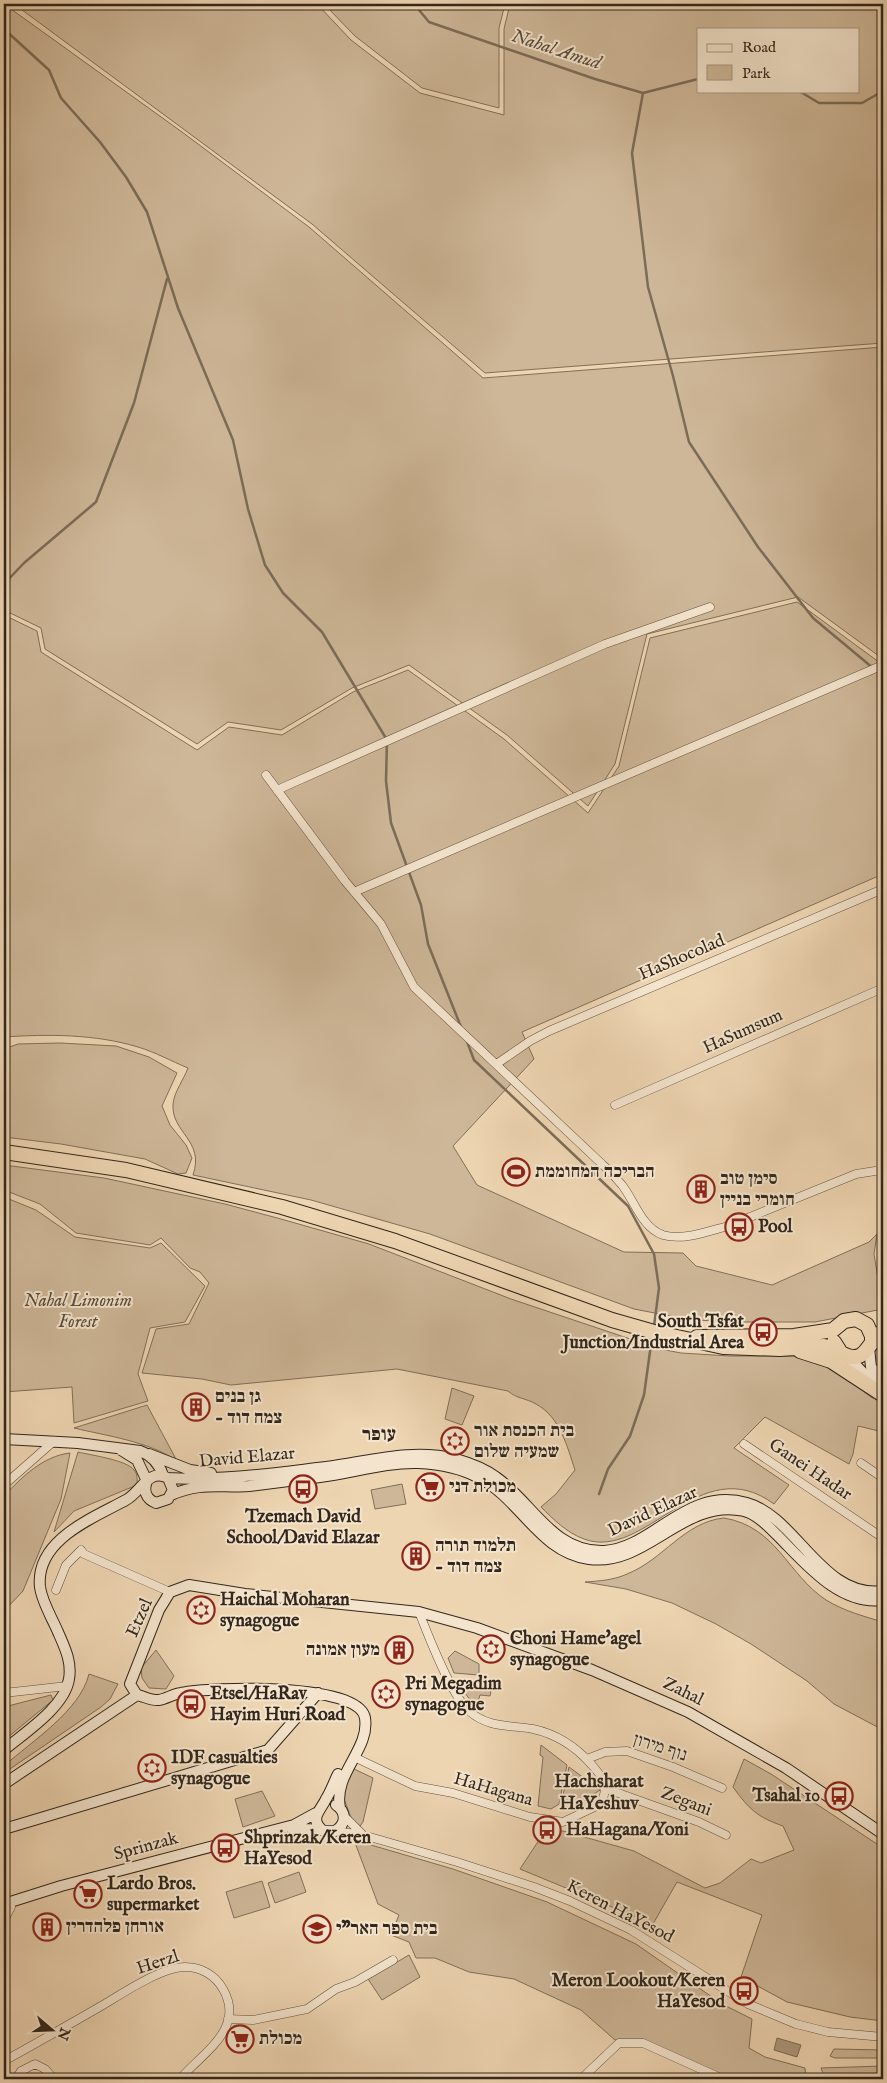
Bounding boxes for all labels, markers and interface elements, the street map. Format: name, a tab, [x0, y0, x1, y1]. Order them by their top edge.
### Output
water label: Nahal Amud	[508, 24, 605, 76]
legend	[697, 28, 860, 92]
text: Road	[742, 38, 777, 57]
text: Park	[742, 64, 772, 83]
street label: HaShocolad	[635, 929, 729, 986]
street label: HaSumsum	[699, 1004, 787, 1060]
sports icon: הבריכה המחוממת	[501, 1157, 531, 1187]
place label: הבריכה המחוממת	[535, 1161, 655, 1184]
place label: סימן טוב חומרי בניין	[720, 1168, 795, 1212]
building icon: סימן טוב חומרי בניין	[686, 1174, 716, 1204]
bus stop icon: Pool	[724, 1212, 754, 1242]
place label: Pool	[758, 1216, 793, 1239]
park label: Nahal Limonim Forest	[24, 1290, 132, 1334]
place label: South Tsfat Junction/Industrial Area	[561, 1311, 745, 1355]
bus stop icon: South Tsfat Junction/Industrial Area	[748, 1317, 778, 1347]
place label: גן בנים - צמח דוד	[215, 1386, 282, 1430]
building icon: גן בנים - צמח דוד	[181, 1392, 211, 1422]
place label: בית הכנסת אור שמעיה שלום	[474, 1420, 574, 1464]
district label: עופר	[362, 1423, 396, 1447]
synagogue icon: בית הכנסת אור שמעיה שלום	[440, 1426, 470, 1456]
street label: Ganei Hadar	[764, 1434, 857, 1507]
street label: David Elazar	[198, 1442, 296, 1474]
supermarket icon: מכולת דני	[415, 1472, 445, 1502]
bus stop icon: Tzemach David School/David Elazar	[288, 1474, 318, 1504]
place label: מכולת דני	[449, 1476, 516, 1499]
street label: David Elazar	[605, 1481, 702, 1543]
place label: Tzemach David School/David Elazar	[226, 1506, 380, 1550]
place label: תלמוד תורה - צמח דוד	[435, 1535, 516, 1579]
building icon: תלמוד תורה - צמח דוד	[401, 1541, 431, 1571]
place label: Haichal Moharan synagogue	[220, 1589, 350, 1633]
street label: Etzel	[121, 1595, 159, 1641]
synagogue icon: Haichal Moharan synagogue	[186, 1595, 216, 1625]
place label: Choni Hame'agel synagogue	[510, 1628, 642, 1672]
synagogue icon: Choni Hame'agel synagogue	[476, 1634, 506, 1664]
building icon: מעון אמונה	[384, 1635, 414, 1665]
place label: מעון אמונה	[306, 1639, 380, 1662]
street label: Zahal	[659, 1672, 707, 1712]
place label: Pri Megadim synagogue	[405, 1673, 502, 1717]
synagogue icon: Pri Megadim synagogue	[371, 1679, 401, 1709]
place label: Etsel/HaRav Hayim Huri Road	[210, 1683, 346, 1727]
bus stop icon: Etsel/HaRav Hayim Huri Road	[176, 1689, 206, 1719]
street label: נוף מירון	[630, 1728, 690, 1768]
place label: IDF casualties synagogue	[171, 1747, 278, 1791]
synagogue icon: IDF casualties synagogue	[137, 1753, 167, 1783]
street label: HaHagana	[451, 1768, 535, 1812]
district label: Hachsharat HaYeshuv	[554, 1770, 644, 1816]
bus stop icon: Tsahal 10	[824, 1781, 854, 1811]
street label: Zegani	[657, 1782, 715, 1822]
place label: Tsahal 10	[751, 1785, 820, 1808]
bus stop icon: HaHagana/Yoni	[532, 1815, 562, 1845]
place label: HaHagana/Yoni	[566, 1819, 689, 1842]
street label: Sprinzak	[111, 1827, 181, 1867]
place label: Shprinzak/Keren HaYesod	[244, 1827, 372, 1871]
bus stop icon: Shprinzak/Keren HaYesod	[210, 1833, 240, 1863]
place label: Lardo Bros. supermarket	[107, 1873, 200, 1917]
street label: Keren HaYesod	[562, 1875, 678, 1949]
supermarket icon: Lardo Bros. supermarket	[73, 1879, 103, 1909]
building icon: אורחן פלהדרין	[32, 1912, 62, 1942]
school or university icon: בית ספר האר"י	[302, 1914, 332, 1944]
place label: אורחן פלהדרין	[66, 1916, 164, 1939]
place label: בית ספר האר"י	[336, 1918, 438, 1941]
street label: Herzl	[134, 1945, 182, 1981]
place label: Meron Lookout/Keren HaYesod	[551, 1970, 725, 2014]
bus stop icon: Meron Lookout/Keren HaYesod	[729, 1976, 759, 2006]
north arrow	[28, 2006, 78, 2056]
text: N	[53, 2024, 74, 2043]
supermarket icon: מכולת	[225, 2024, 255, 2054]
place label: מכולת	[259, 2028, 302, 2051]

